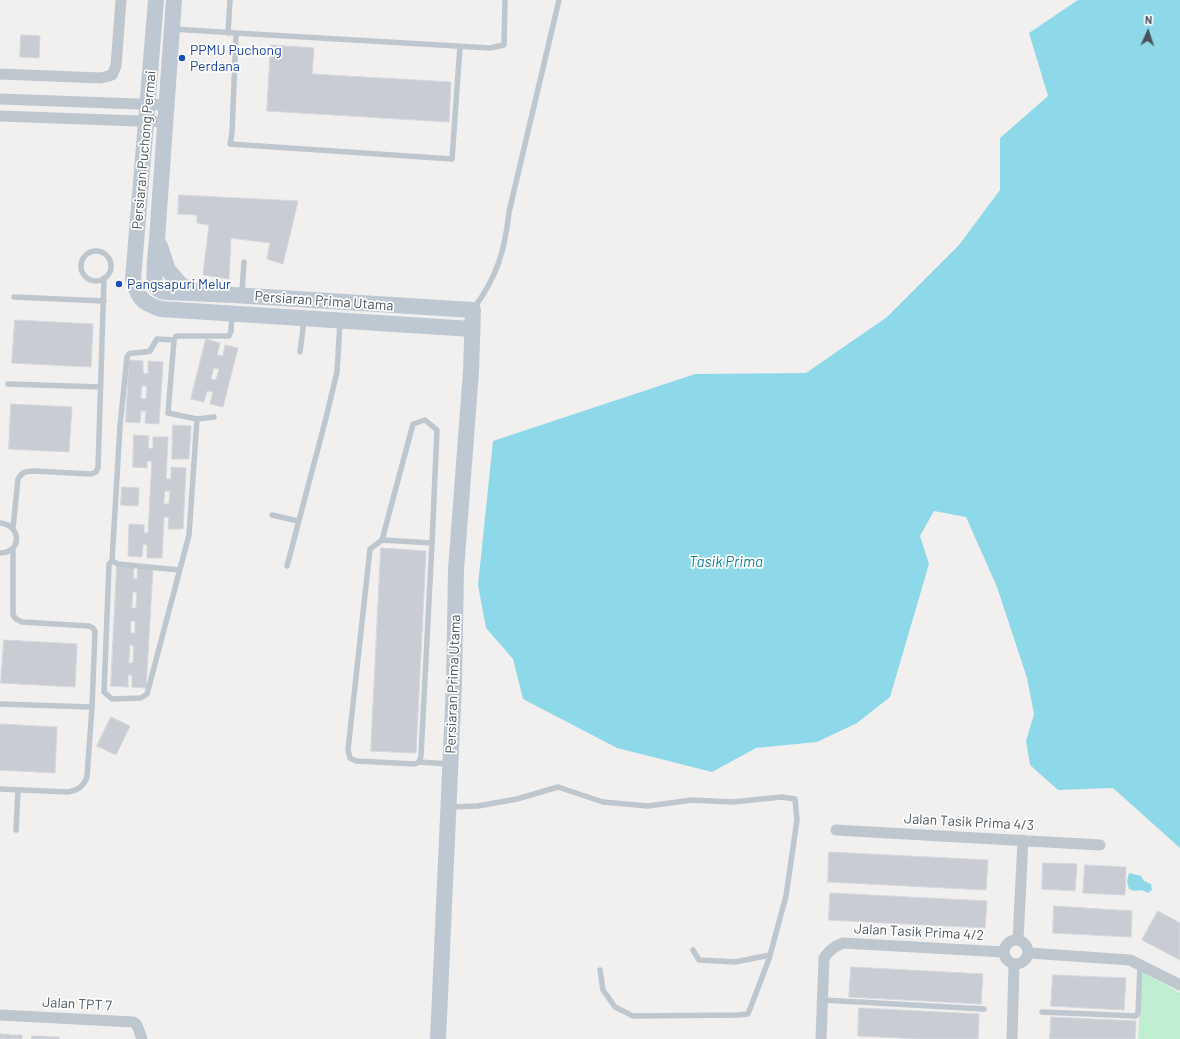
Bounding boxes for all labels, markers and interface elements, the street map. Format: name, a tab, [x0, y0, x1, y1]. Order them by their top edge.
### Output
north arrow	[1128, 12, 1168, 52]
text: N	[1145, 13, 1153, 26]
place label: PPMU Puchong Perdana	[190, 42, 282, 74]
marker: PPMU Puchong Perdana	[177, 53, 187, 63]
street label: Persiaran Puchong Permai	[129, 70, 159, 230]
place label: Pangsapuri Melur	[127, 276, 231, 292]
marker: Pangsapuri Melur	[114, 279, 124, 289]
street label: Persiaran Prima Utama	[254, 288, 394, 314]
water label: Tasik Prima	[689, 553, 763, 571]
street label: Persiaran Prima Utama	[442, 614, 464, 754]
street label: Jalan Tasik Prima 4/3	[904, 810, 1034, 834]
street label: Jalan Tasik Prima 4/2	[854, 920, 984, 944]
street label: Jalan TPT 7	[42, 994, 112, 1014]

